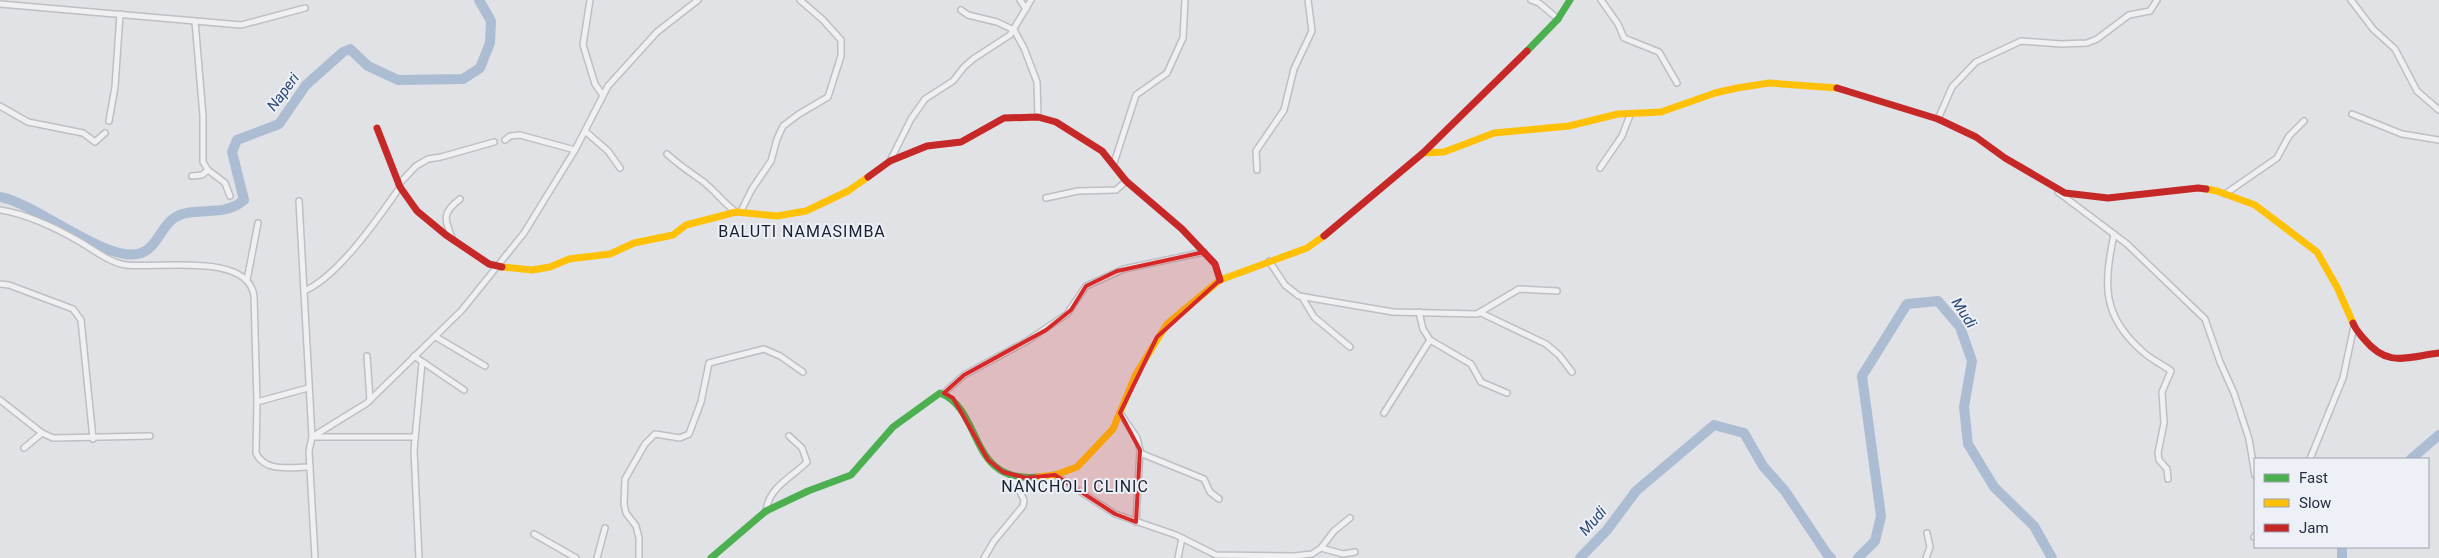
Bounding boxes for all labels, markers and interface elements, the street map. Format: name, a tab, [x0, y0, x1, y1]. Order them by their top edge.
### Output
water label: Naperi	[263, 69, 303, 114]
district label: BALUTI NAMASIMBA	[718, 222, 886, 241]
water label: Mudi	[1948, 294, 1981, 332]
legend	[2254, 458, 2429, 548]
text: Fast	[2299, 469, 2328, 487]
district label: NANCHOLI CLINIC	[1001, 477, 1149, 496]
text: Slow	[2299, 494, 2331, 512]
water label: Mudi	[1576, 503, 1611, 539]
text: Jam	[2299, 519, 2329, 537]

